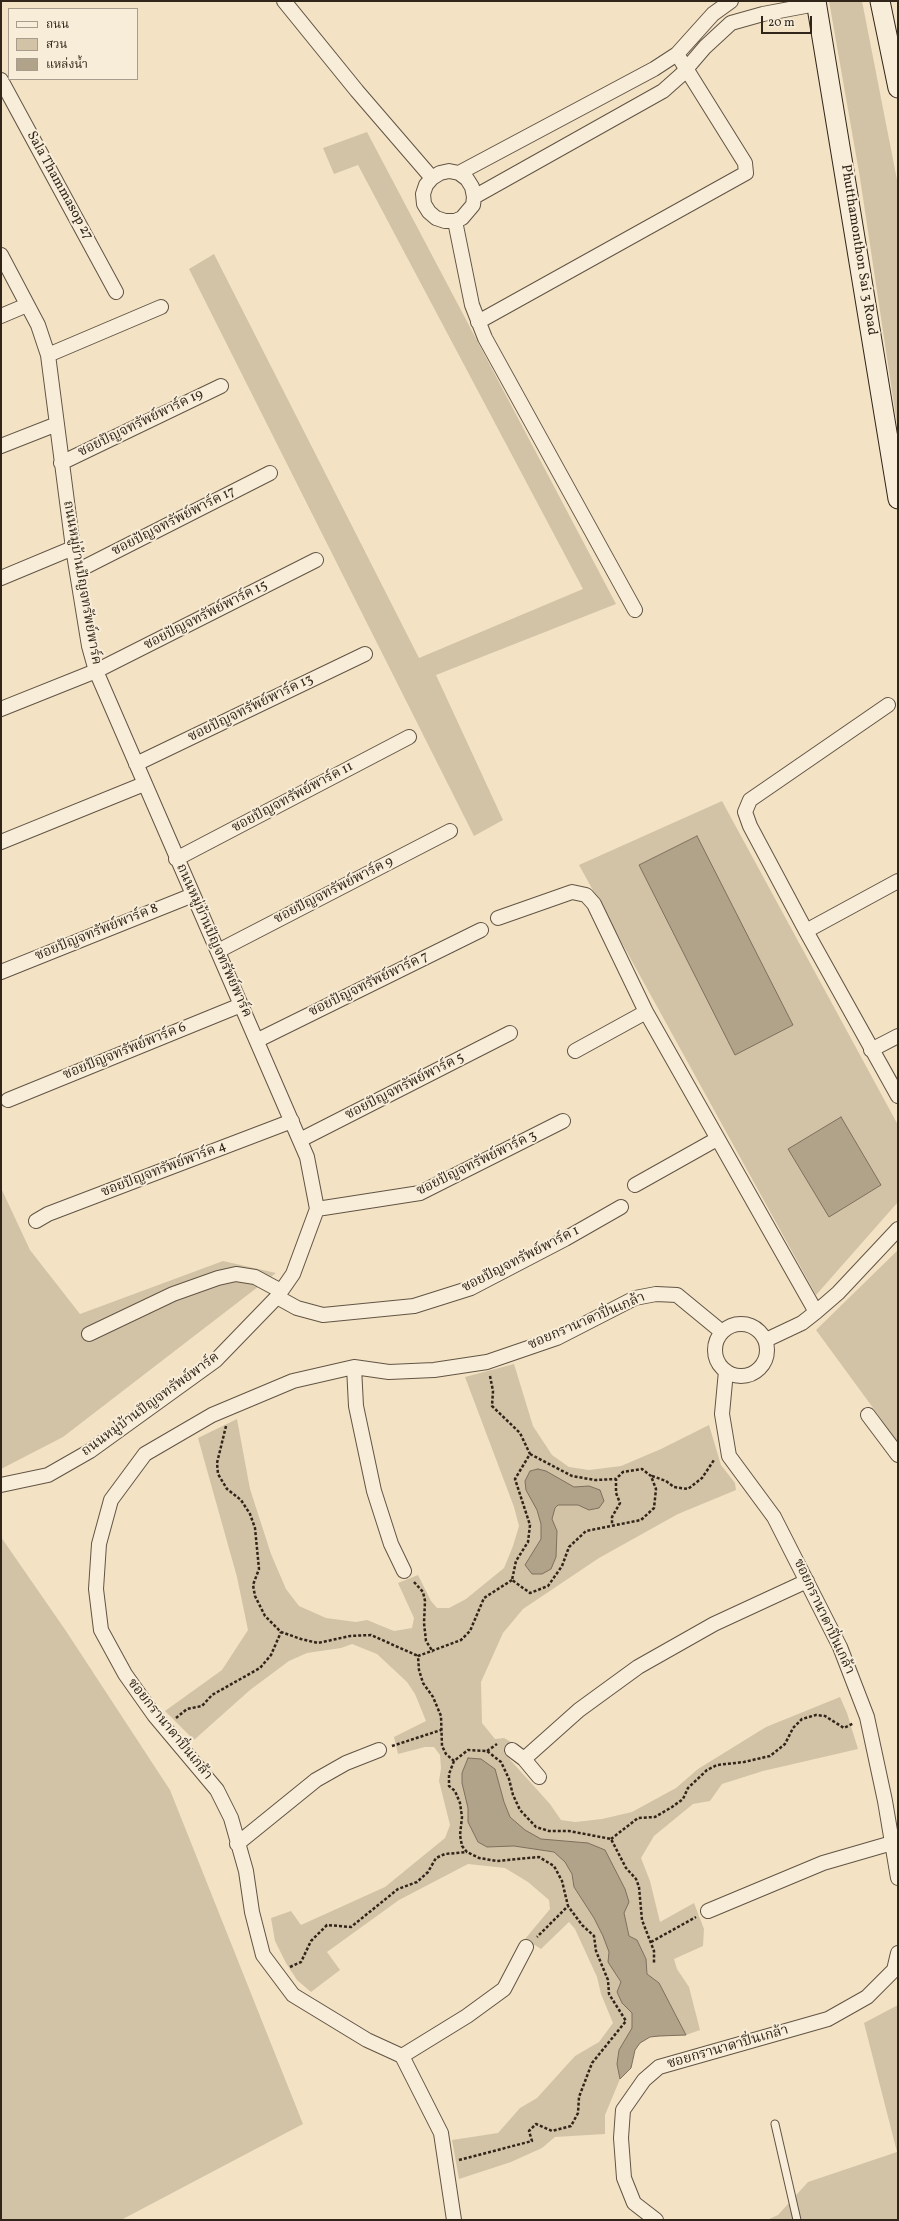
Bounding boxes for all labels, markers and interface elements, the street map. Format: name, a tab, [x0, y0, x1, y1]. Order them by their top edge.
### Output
legend	[8, 8, 138, 80]
scale bar	[763, 8, 814, 34]
text: 20 m	[768, 15, 795, 31]
text: ถนน	[46, 17, 69, 33]
text: สวน	[46, 37, 67, 53]
text: แหล่งน้ำ	[46, 57, 88, 73]
street label: Sala Thammasop 27	[22, 129, 96, 243]
street label: Phutthamonthon Sai 3 Road	[836, 163, 880, 337]
street label: ซอยปัญจทรัพย์พาร์ค 19	[76, 386, 206, 462]
street label: ซอยปัญจทรัพย์พาร์ค 17	[109, 484, 239, 560]
street label: ถนนหมู่บ้านปัญจทรัพย์พาร์ค	[58, 500, 104, 666]
street label: ซอยปัญจทรัพย์พาร์ค 15	[141, 578, 271, 654]
street label: ซอยปัญจทรัพย์พาร์ค 13	[186, 671, 316, 747]
street label: ซอยปัญจทรัพย์พาร์ค 11	[229, 759, 357, 837]
street label: ซอยปัญจทรัพย์พาร์ค 9	[272, 854, 396, 928]
street label: ถนนหมู่บ้านปัญจทรัพย์พาร์ค	[172, 862, 254, 1020]
street label: ซอยปัญจทรัพย์พาร์ค 8	[33, 901, 161, 965]
street label: ซอยปัญจทรัพย์พาร์ค 7	[306, 949, 432, 1021]
street label: ซอยปัญจทรัพย์พาร์ค 6	[61, 1020, 189, 1084]
street label: ซอยปัญจทรัพย์พาร์ค 5	[343, 1050, 467, 1124]
street label: ซอยปัญจทรัพย์พาร์ค 3	[414, 1128, 540, 1200]
street label: ซอยปัญจทรัพย์พาร์ค 4	[99, 1138, 229, 1202]
street label: ซอยปัญจทรัพย์พาร์ค 1	[459, 1223, 583, 1297]
street label: ซอยกรานาดาปิ่นเกล้า	[526, 1290, 648, 1354]
street label: ถนนหมู่บ้านปัญจทรัพย์พาร์ค	[79, 1349, 223, 1461]
street label: ซอยกรานาดาปิ่นเกล้า	[789, 1557, 857, 1677]
street label: ซอยกรานาดาปิ่นเกล้า	[123, 1676, 215, 1784]
street label: ซอยกรานาดาปิ่นเกล้า	[665, 2023, 791, 2073]

